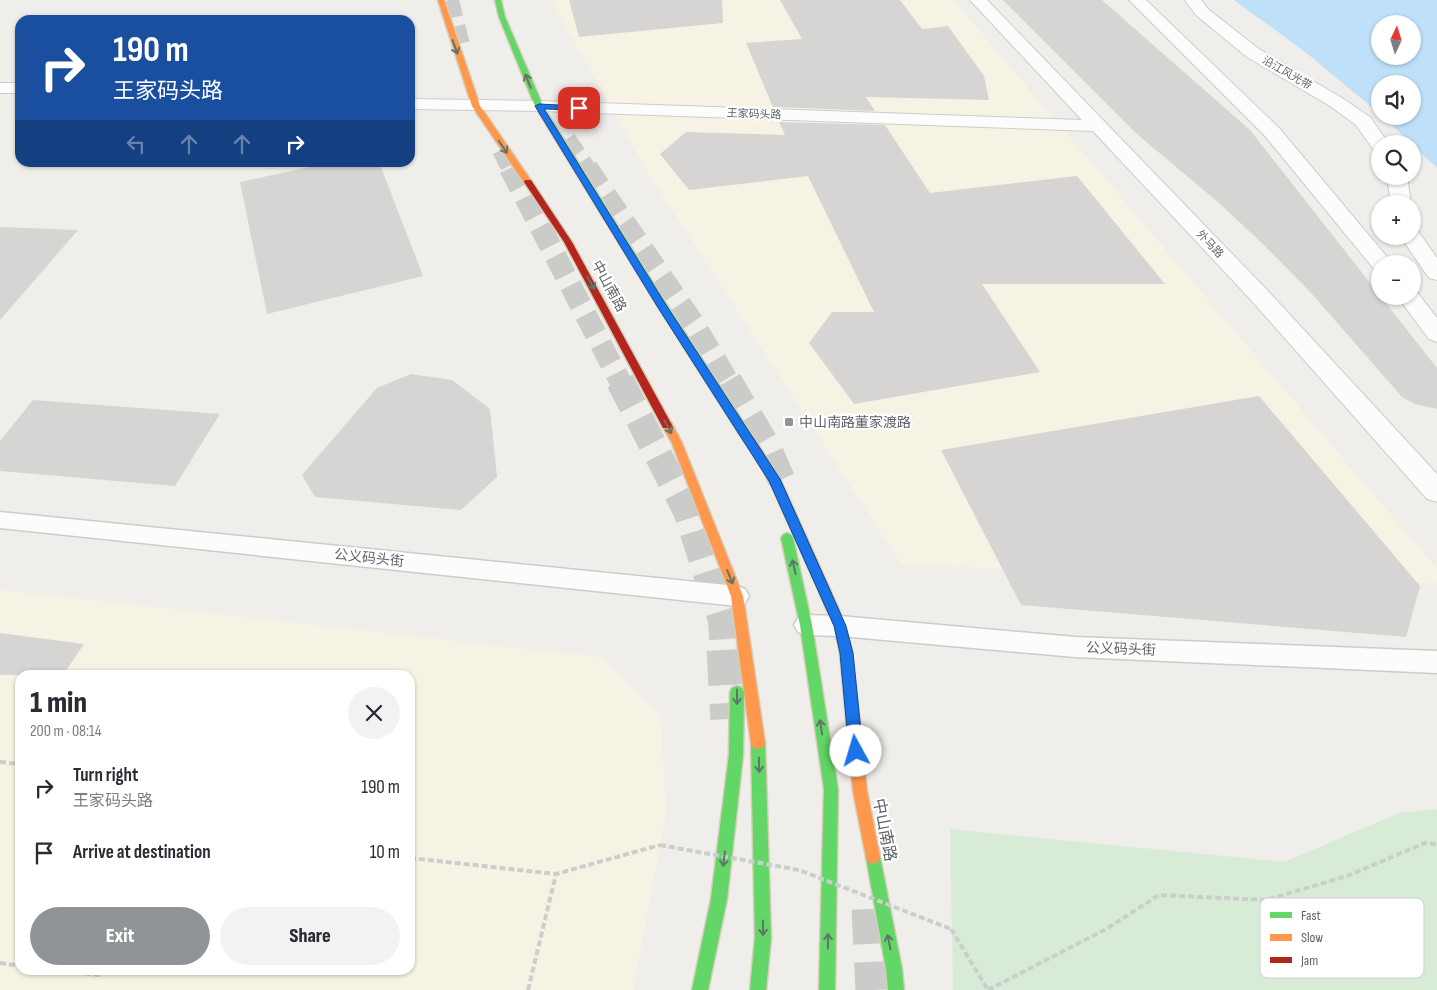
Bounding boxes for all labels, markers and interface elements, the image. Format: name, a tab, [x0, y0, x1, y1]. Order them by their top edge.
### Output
north arrow	[1371, 15, 1421, 65]
map controls	[1371, 15, 1421, 305]
text: 190 m	[113, 29, 189, 72]
icon: right	[30, 35, 95, 100]
one-way arrow	[451, 38, 460, 54]
street label: 沿江风光带	[1260, 54, 1314, 92]
one-way arrow	[523, 73, 532, 88]
button: sound	[1371, 75, 1421, 125]
text: 王家码头路	[113, 78, 223, 105]
pin	[558, 87, 600, 129]
icon: arrive	[565, 94, 593, 122]
street label: 王家码头路	[726, 107, 782, 121]
icon: left	[122, 130, 150, 158]
icon: ahead	[175, 130, 203, 158]
icon: ahead	[228, 130, 256, 158]
icon: right	[281, 130, 309, 158]
button: search	[1371, 135, 1421, 185]
one-way arrow	[498, 140, 509, 154]
button: +	[1371, 195, 1421, 245]
street label: 外马路	[1194, 228, 1226, 260]
button: −	[1371, 255, 1421, 305]
street label: 中山南路	[588, 257, 630, 315]
one-way arrow	[587, 276, 597, 290]
place label: 中山南路董家渡路	[799, 414, 911, 431]
marker: 中山南路董家渡路	[783, 416, 795, 428]
one-way arrow	[663, 419, 673, 434]
street label: 公义码头街	[333, 546, 405, 570]
one-way arrow	[789, 559, 798, 575]
one-way arrow	[726, 569, 735, 584]
street label: 公义码头街	[1086, 639, 1156, 659]
text: 1 min	[30, 685, 87, 721]
button: close	[348, 687, 400, 739]
one-way arrow	[732, 689, 741, 705]
one-way arrow	[816, 719, 826, 735]
text: 200 m · 08:14	[30, 722, 101, 741]
position arrow	[829, 724, 881, 776]
one-way arrow	[754, 757, 764, 773]
text: Turn right	[73, 764, 138, 787]
icon: right	[30, 774, 58, 802]
text: 190 m	[361, 776, 400, 799]
text: 王家码头路	[73, 792, 153, 811]
street label: 中山南路	[869, 797, 899, 863]
icon: arrive	[30, 839, 58, 867]
text: Arrive at destination	[73, 841, 211, 864]
text: 10 m	[370, 841, 400, 864]
one-way arrow	[719, 850, 729, 866]
legend	[1260, 898, 1424, 978]
button: Exit	[30, 907, 210, 965]
button: Share	[220, 907, 400, 965]
text: Fast	[1301, 907, 1321, 924]
one-way arrow	[758, 920, 768, 936]
text: Slow	[1301, 929, 1323, 946]
one-way arrow	[823, 934, 832, 950]
one-way arrow	[883, 934, 893, 950]
text: Jam	[1300, 952, 1318, 969]

